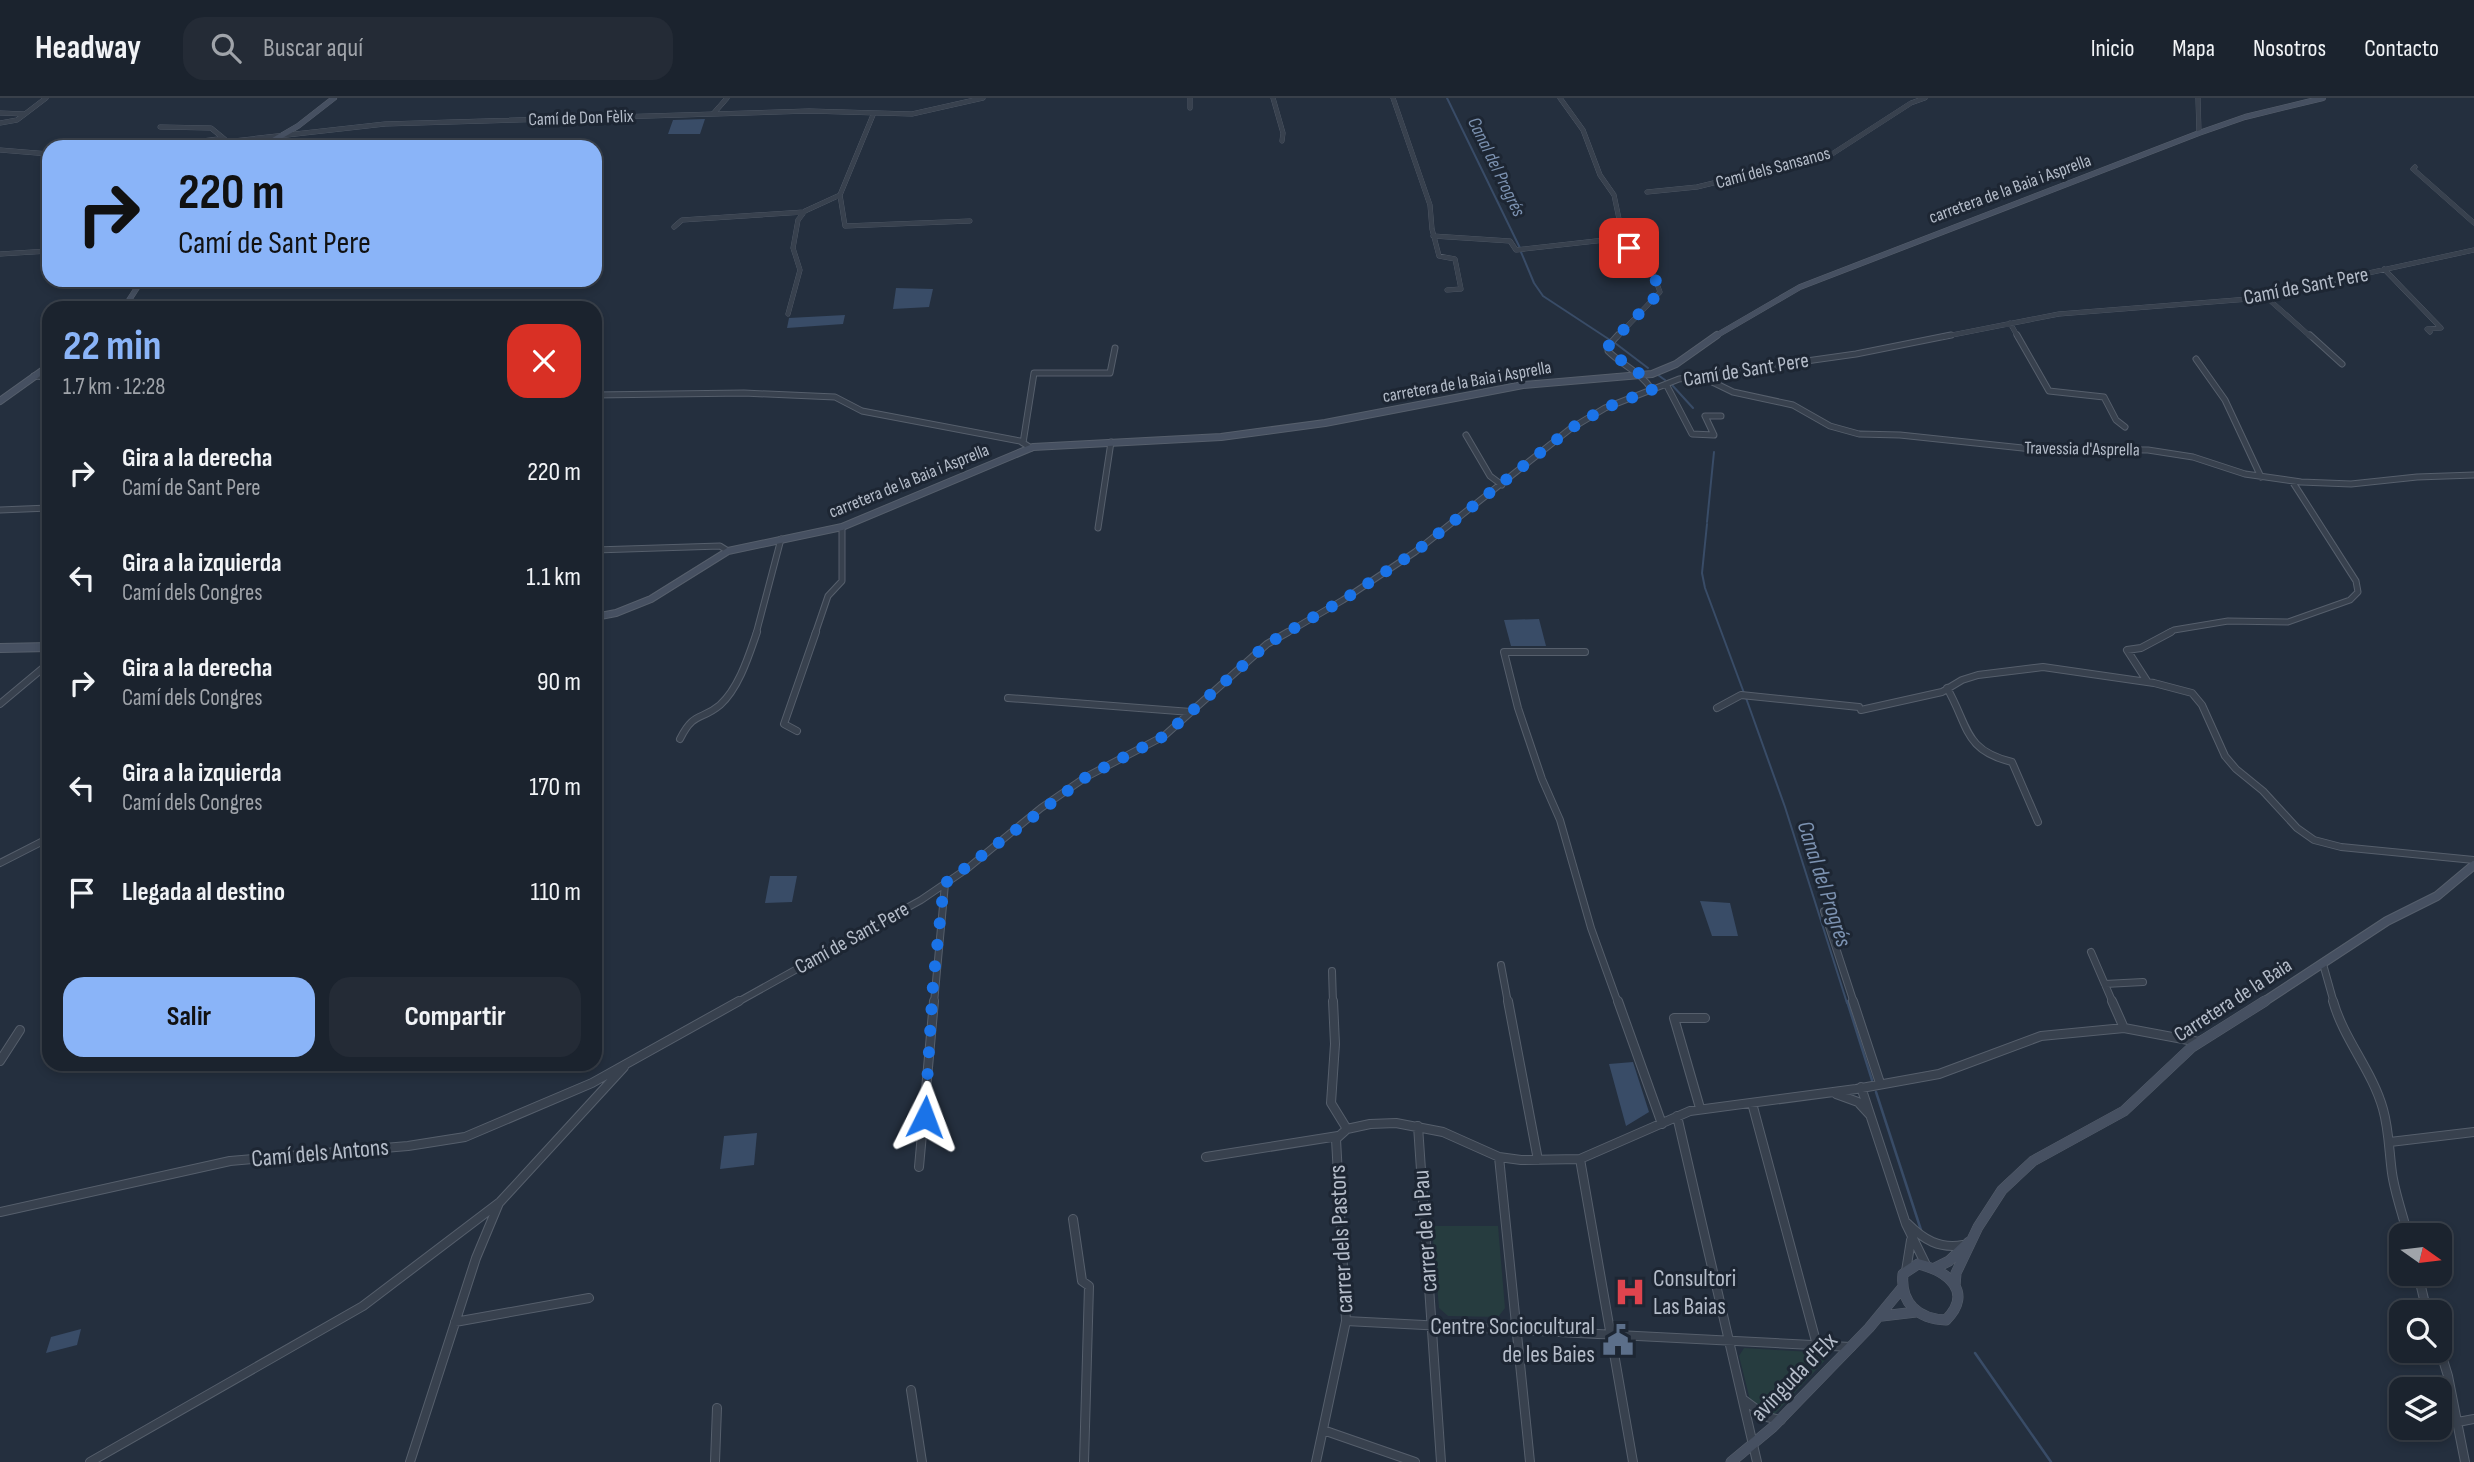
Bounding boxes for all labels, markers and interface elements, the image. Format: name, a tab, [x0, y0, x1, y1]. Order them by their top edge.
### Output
search box	[183, 17, 673, 80]
text: Headway	[35, 28, 141, 68]
icon: search	[207, 29, 245, 67]
text: Buscar aquí	[263, 33, 363, 64]
text: Inicio	[2091, 34, 2134, 63]
text: Mapa	[2172, 34, 2215, 63]
text: Nosotros	[2253, 34, 2326, 63]
text: Contacto	[2364, 34, 2439, 63]
street label: Camí de Don Fèlix	[528, 106, 634, 130]
water label: Canal del Progrés	[1462, 114, 1530, 221]
street label: Camí dels Sansanos	[1713, 143, 1833, 193]
street label: carretera de la Baia i Asprella	[1926, 150, 2094, 228]
text: 220 m	[178, 164, 284, 223]
icon: right	[63, 168, 154, 259]
pin	[1599, 218, 1659, 278]
text: Camí de Sant Pere	[178, 224, 371, 263]
icon: arrive	[1610, 229, 1648, 267]
street label: Camí de Sant Pere	[2241, 262, 2371, 310]
text: 22 min	[63, 321, 161, 372]
button: close	[507, 324, 581, 398]
street label: Camí de Sant Pere	[1682, 348, 1810, 392]
street label: carretera de la Baia i Asprella	[1381, 357, 1553, 407]
text: 1.7 km · 12:28	[63, 373, 165, 401]
street label: Travessia d'Asprella	[2024, 437, 2140, 461]
street label: carretera de la Baia i Asprella	[826, 439, 992, 523]
text: Gira a la derecha	[122, 443, 272, 474]
icon: right	[63, 454, 101, 492]
text: 220 m	[527, 457, 581, 488]
text: Camí de Sant Pere	[122, 474, 261, 502]
text: Gira a la izquierda	[122, 548, 282, 579]
icon: left	[63, 559, 101, 597]
text: 1.1 km	[526, 562, 581, 593]
text: Camí dels Congres	[122, 579, 263, 607]
text: Gira a la derecha	[122, 653, 272, 684]
icon: right	[63, 664, 101, 702]
text: 90 m	[537, 667, 581, 698]
text: Camí dels Congres	[122, 684, 263, 712]
text: Gira a la izquierda	[122, 758, 282, 789]
icon: left	[63, 769, 101, 807]
text: 170 m	[529, 772, 581, 803]
text: Camí dels Congres	[122, 789, 263, 817]
water label: Canal del Progrés	[1791, 818, 1857, 950]
icon: arrive	[63, 874, 101, 912]
text: Llegada al destino	[122, 877, 285, 908]
text: 110 m	[530, 877, 581, 908]
street label: Camí de Sant Pere	[791, 896, 913, 980]
street label: Carretera de la Baia	[2170, 953, 2296, 1047]
button: Salir	[63, 977, 315, 1057]
button: Compartir	[329, 977, 581, 1057]
position arrow	[888, 1080, 962, 1154]
street label: Camí dels Antons	[250, 1133, 390, 1173]
street label: carrer dels Pastors	[1323, 1164, 1359, 1314]
street label: carrer de la Pau	[1406, 1169, 1444, 1293]
north arrow	[2389, 1223, 2452, 1286]
map controls	[2389, 1223, 2452, 1440]
place label: Consultori Las Baias	[1653, 1264, 1736, 1321]
hospital icon: Consultori Las Baias	[1613, 1275, 1647, 1309]
button: search	[2389, 1300, 2452, 1363]
place label: Centre Sociocultural de les Baies	[1430, 1312, 1595, 1369]
public building icon: Centre Sociocultural de les Baies	[1601, 1323, 1635, 1357]
street label: avinguda d'Elx	[1744, 1326, 1844, 1428]
button: layers	[2389, 1377, 2452, 1440]

